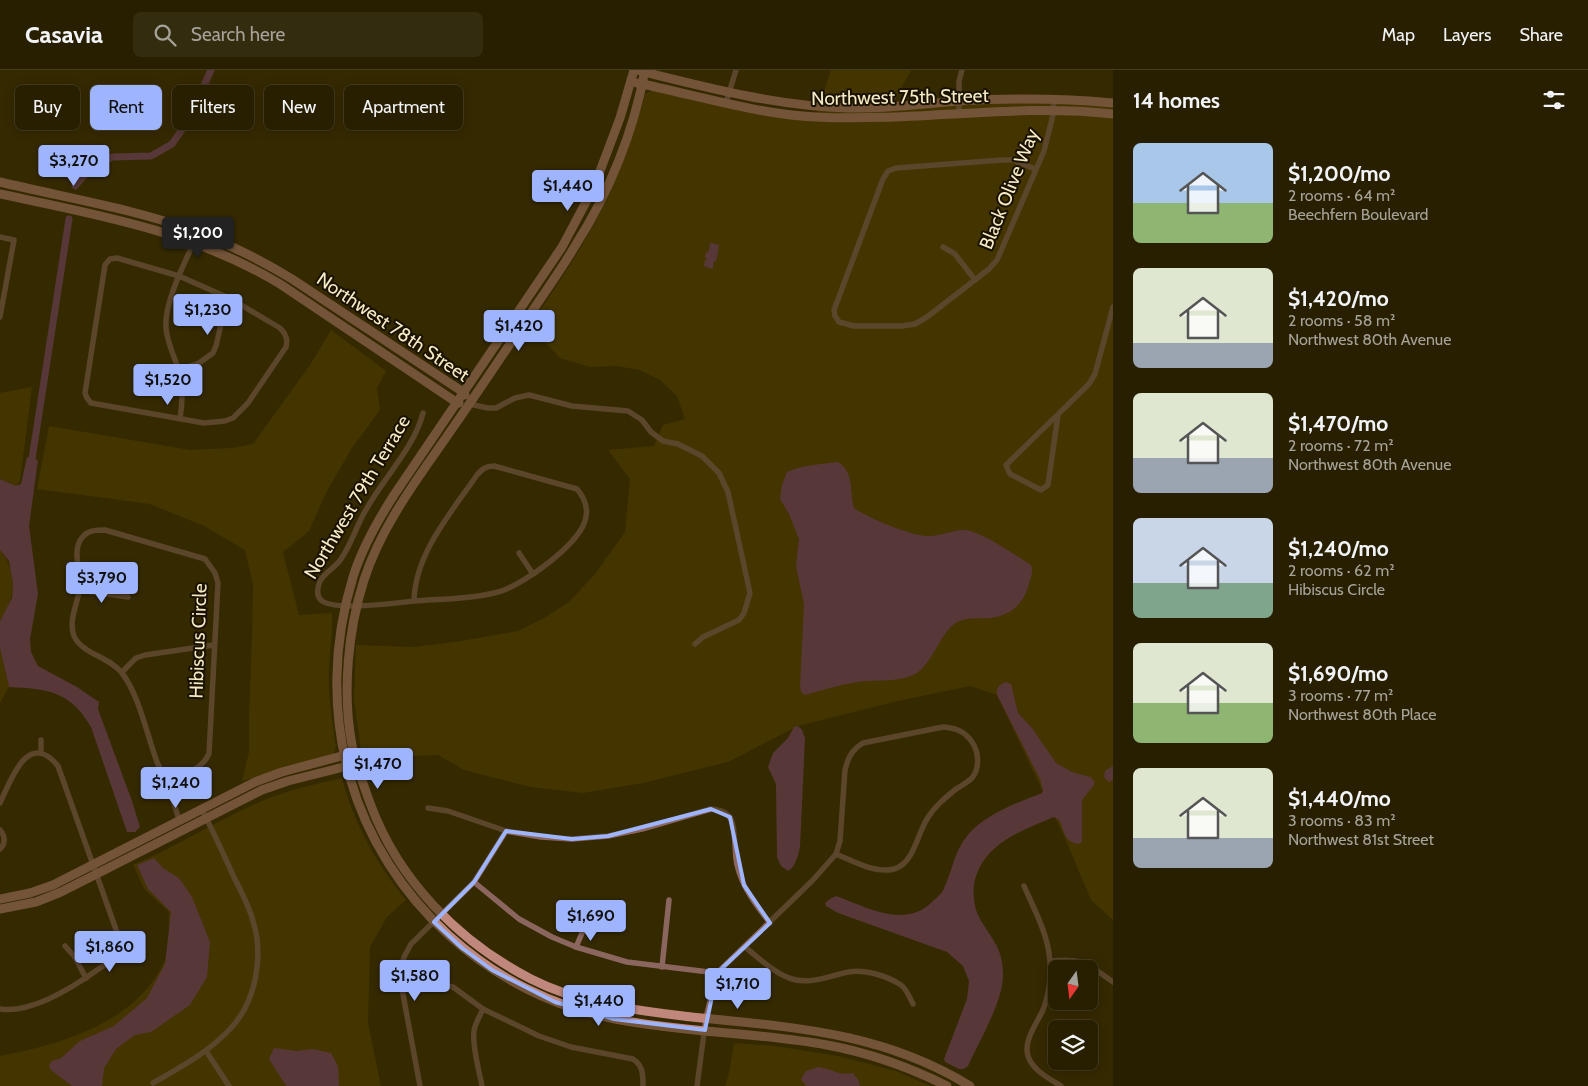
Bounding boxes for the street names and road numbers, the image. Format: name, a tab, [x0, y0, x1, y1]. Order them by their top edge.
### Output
street label: Northwest 75th Street	[811, 84, 990, 110]
street label: Black Olive Way	[974, 125, 1044, 253]
street label: Northwest 78th Street	[312, 267, 474, 387]
street label: Northwest 79th Terrace	[299, 411, 415, 583]
street label: Hibiscus Circle	[184, 583, 212, 699]

